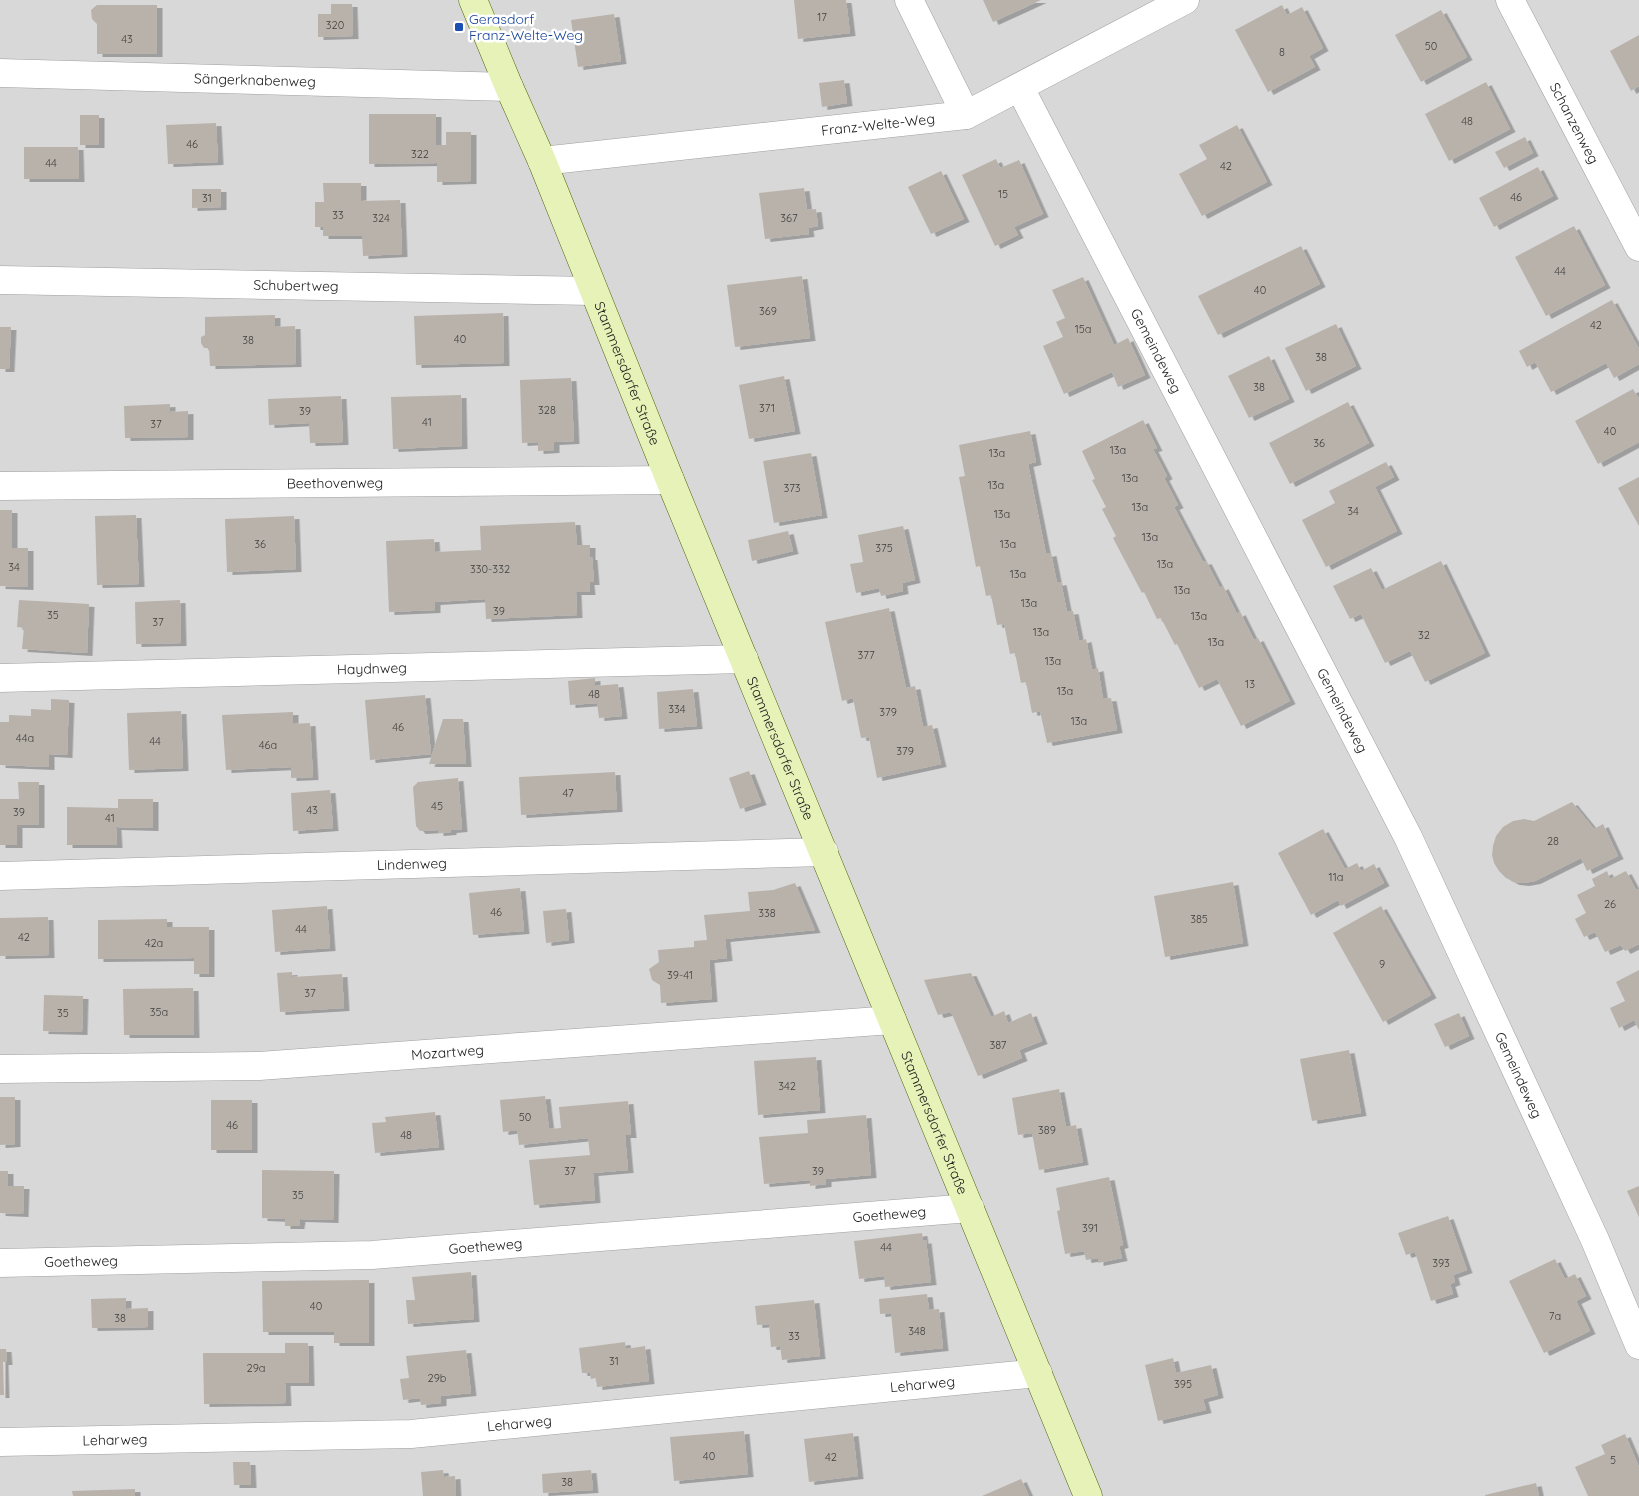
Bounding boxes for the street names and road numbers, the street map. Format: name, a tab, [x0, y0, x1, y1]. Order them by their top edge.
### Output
street label: Sängerknabenweg	[194, 69, 316, 91]
street label: Schanzenweg	[1546, 79, 1603, 167]
street label: Franz-Welte-Weg	[820, 109, 936, 140]
street label: Schubertweg	[253, 276, 339, 295]
street label: Stammersdorfer Straße	[590, 299, 664, 448]
street label: Gemeindeweg	[1127, 305, 1186, 396]
street label: Beethovenweg	[287, 474, 383, 492]
street label: Haydnweg	[337, 659, 407, 678]
street label: Gemeindeweg	[1313, 665, 1372, 756]
street label: Stammersdorfer Straße	[743, 674, 818, 823]
street label: Lindenweg	[376, 854, 447, 874]
street label: Gemeindeweg	[1491, 1029, 1546, 1121]
street label: Mozartweg	[410, 1041, 485, 1064]
street label: Stammersdorfer Straße	[897, 1049, 972, 1197]
street label: Goetheweg	[852, 1202, 927, 1226]
street label: Goetheweg	[448, 1234, 523, 1258]
street label: Goetheweg	[44, 1251, 118, 1271]
street label: Leharweg	[889, 1372, 956, 1396]
street label: Leharweg	[486, 1411, 553, 1436]
street label: Leharweg	[82, 1430, 148, 1449]

